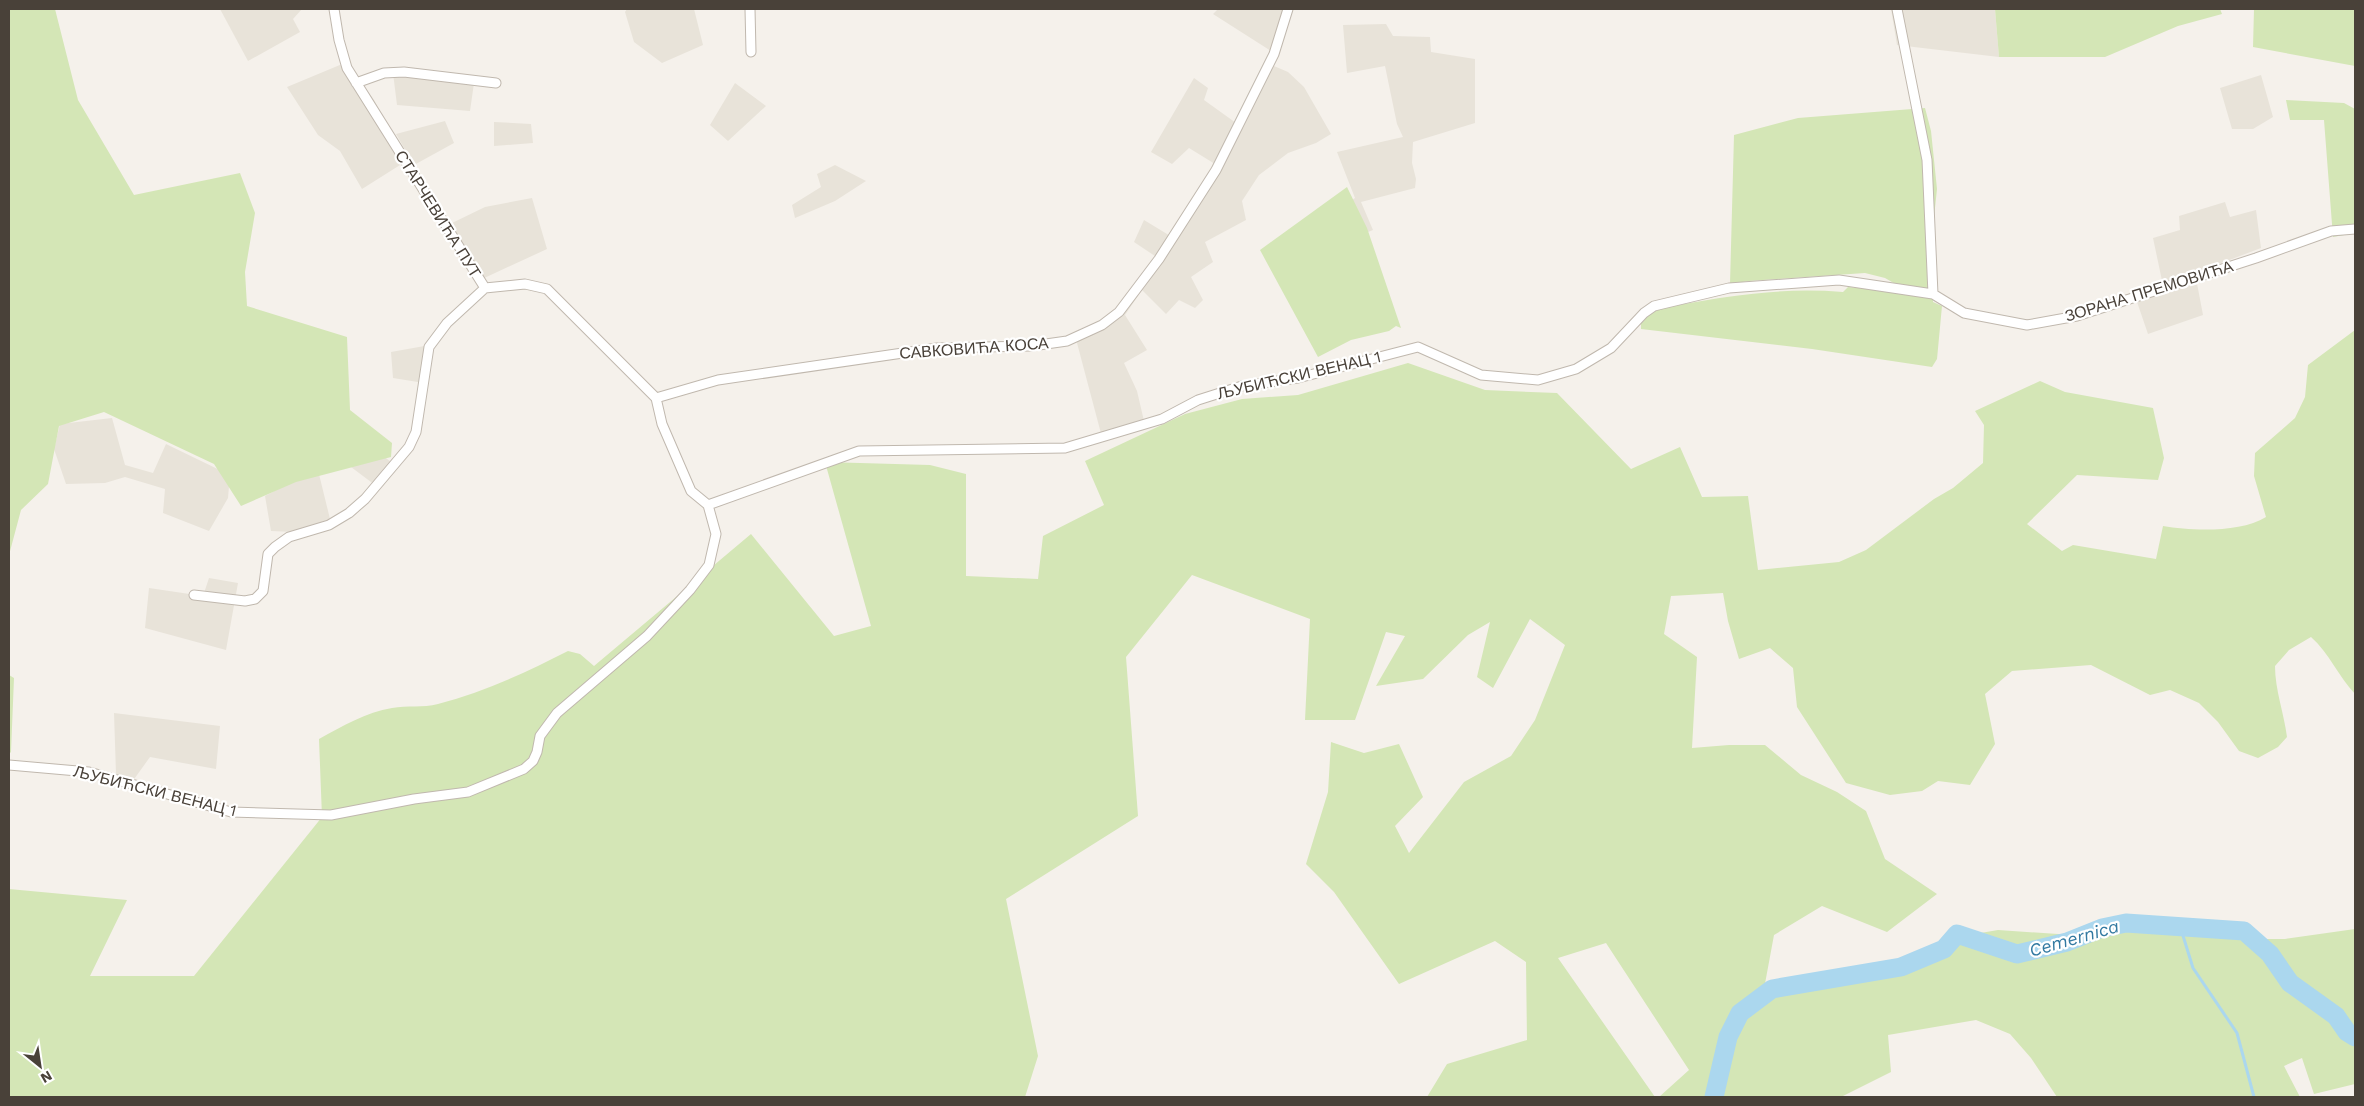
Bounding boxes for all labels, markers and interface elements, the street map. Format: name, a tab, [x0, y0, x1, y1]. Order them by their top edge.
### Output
street label: СТАРЧЕВИЋА ПУТ	[391, 147, 485, 281]
street label: ЗОРАНА ПРЕМОВИЋА	[2063, 256, 2236, 326]
street label: САВКОВИЋА КОСА	[899, 333, 1050, 363]
street label: ЉУБИЋСКИ ВЕНАЦ 1	[1215, 347, 1383, 403]
street label: ЉУБИЋСКИ ВЕНАЦ 1	[72, 762, 238, 820]
water label: Cemernica	[2027, 915, 2121, 961]
north arrow	[15, 1041, 65, 1091]
text: N	[38, 1068, 55, 1087]

